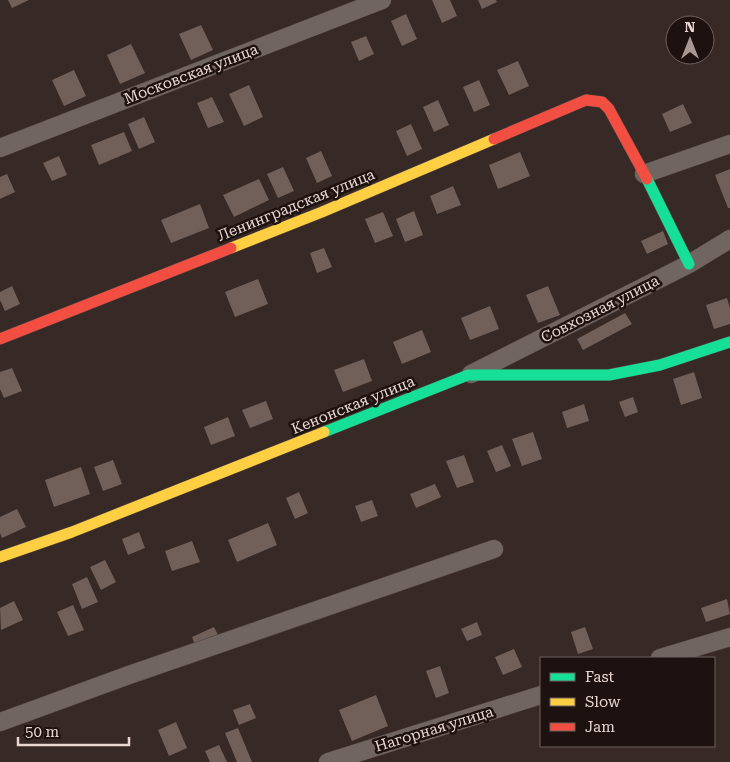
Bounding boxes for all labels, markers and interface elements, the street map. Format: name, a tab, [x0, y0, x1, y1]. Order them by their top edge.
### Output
north arrow	[665, 15, 715, 65]
text: N	[685, 19, 696, 35]
street label: Московская улица	[121, 40, 261, 108]
street label: Ленинградская улица	[215, 165, 377, 245]
street label: Совхозная улица	[538, 271, 662, 347]
street label: Кенонская улица	[289, 372, 417, 438]
legend	[540, 657, 715, 747]
text: Fast	[585, 668, 615, 686]
text: Slow	[585, 693, 621, 711]
street label: Нагорная улица	[373, 702, 495, 756]
scale bar	[18, 714, 129, 746]
text: Jam	[585, 718, 615, 736]
text: 50 m	[25, 723, 60, 741]

